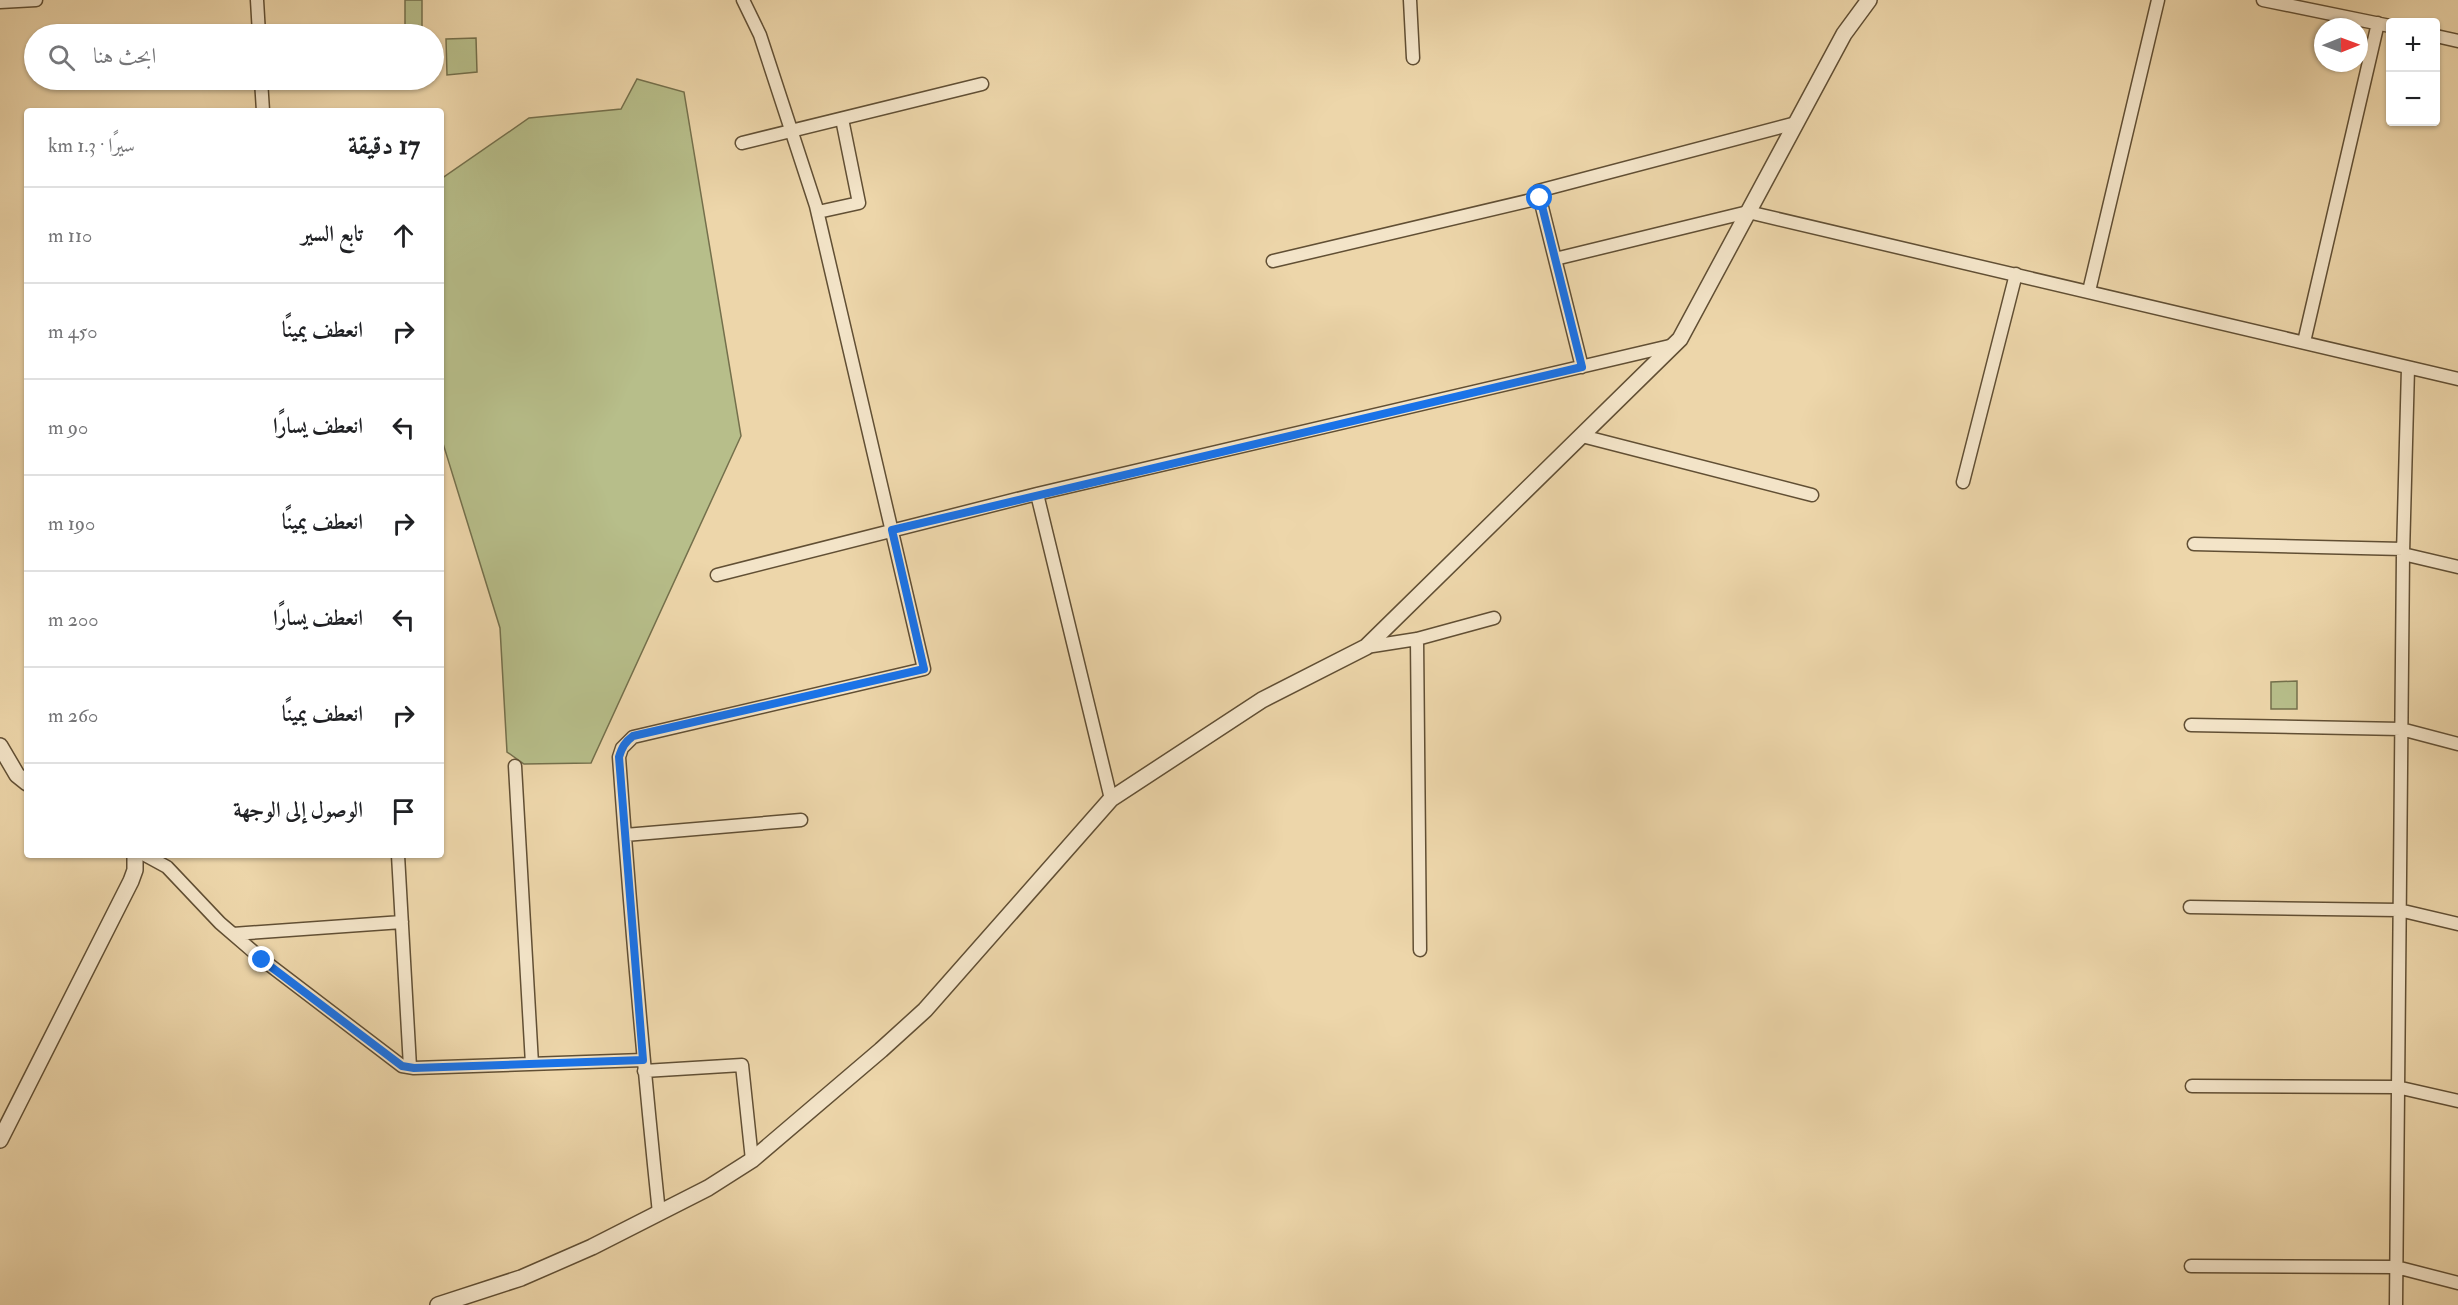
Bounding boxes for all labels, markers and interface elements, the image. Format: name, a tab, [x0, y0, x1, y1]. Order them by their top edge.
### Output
north arrow	[2314, 18, 2368, 72]
map controls	[2386, 18, 2440, 126]
button: +	[2386, 18, 2440, 72]
search box	[24, 24, 444, 90]
icon: search	[45, 41, 78, 74]
text: ابحث هنا	[93, 42, 156, 70]
button: −	[2386, 72, 2440, 126]
text: 17 دقيقة	[348, 130, 420, 162]
text: سيرًا · 1.3 km	[48, 133, 135, 158]
route start	[1526, 184, 1552, 210]
icon: ahead	[387, 219, 420, 252]
text: تابع السير	[301, 220, 363, 248]
text: 110 m	[48, 223, 92, 248]
icon: right	[387, 315, 420, 348]
text: انعطف يمينًا	[282, 316, 363, 344]
text: 450 m	[48, 319, 97, 344]
icon: left	[387, 411, 420, 444]
text: انعطف يسارًا	[273, 412, 363, 440]
text: 90 m	[48, 415, 88, 440]
icon: right	[387, 507, 420, 540]
text: انعطف يمينًا	[282, 508, 363, 536]
text: 190 m	[48, 511, 95, 536]
icon: left	[387, 603, 420, 636]
text: انعطف يسارًا	[273, 604, 363, 632]
text: 200 m	[48, 607, 98, 632]
icon: right	[387, 699, 420, 732]
text: انعطف يمينًا	[282, 700, 363, 728]
text: 260 m	[48, 703, 98, 728]
icon: arrive	[387, 795, 420, 828]
text: الوصول إلى الوجهة	[233, 796, 363, 824]
route end	[248, 946, 274, 972]

